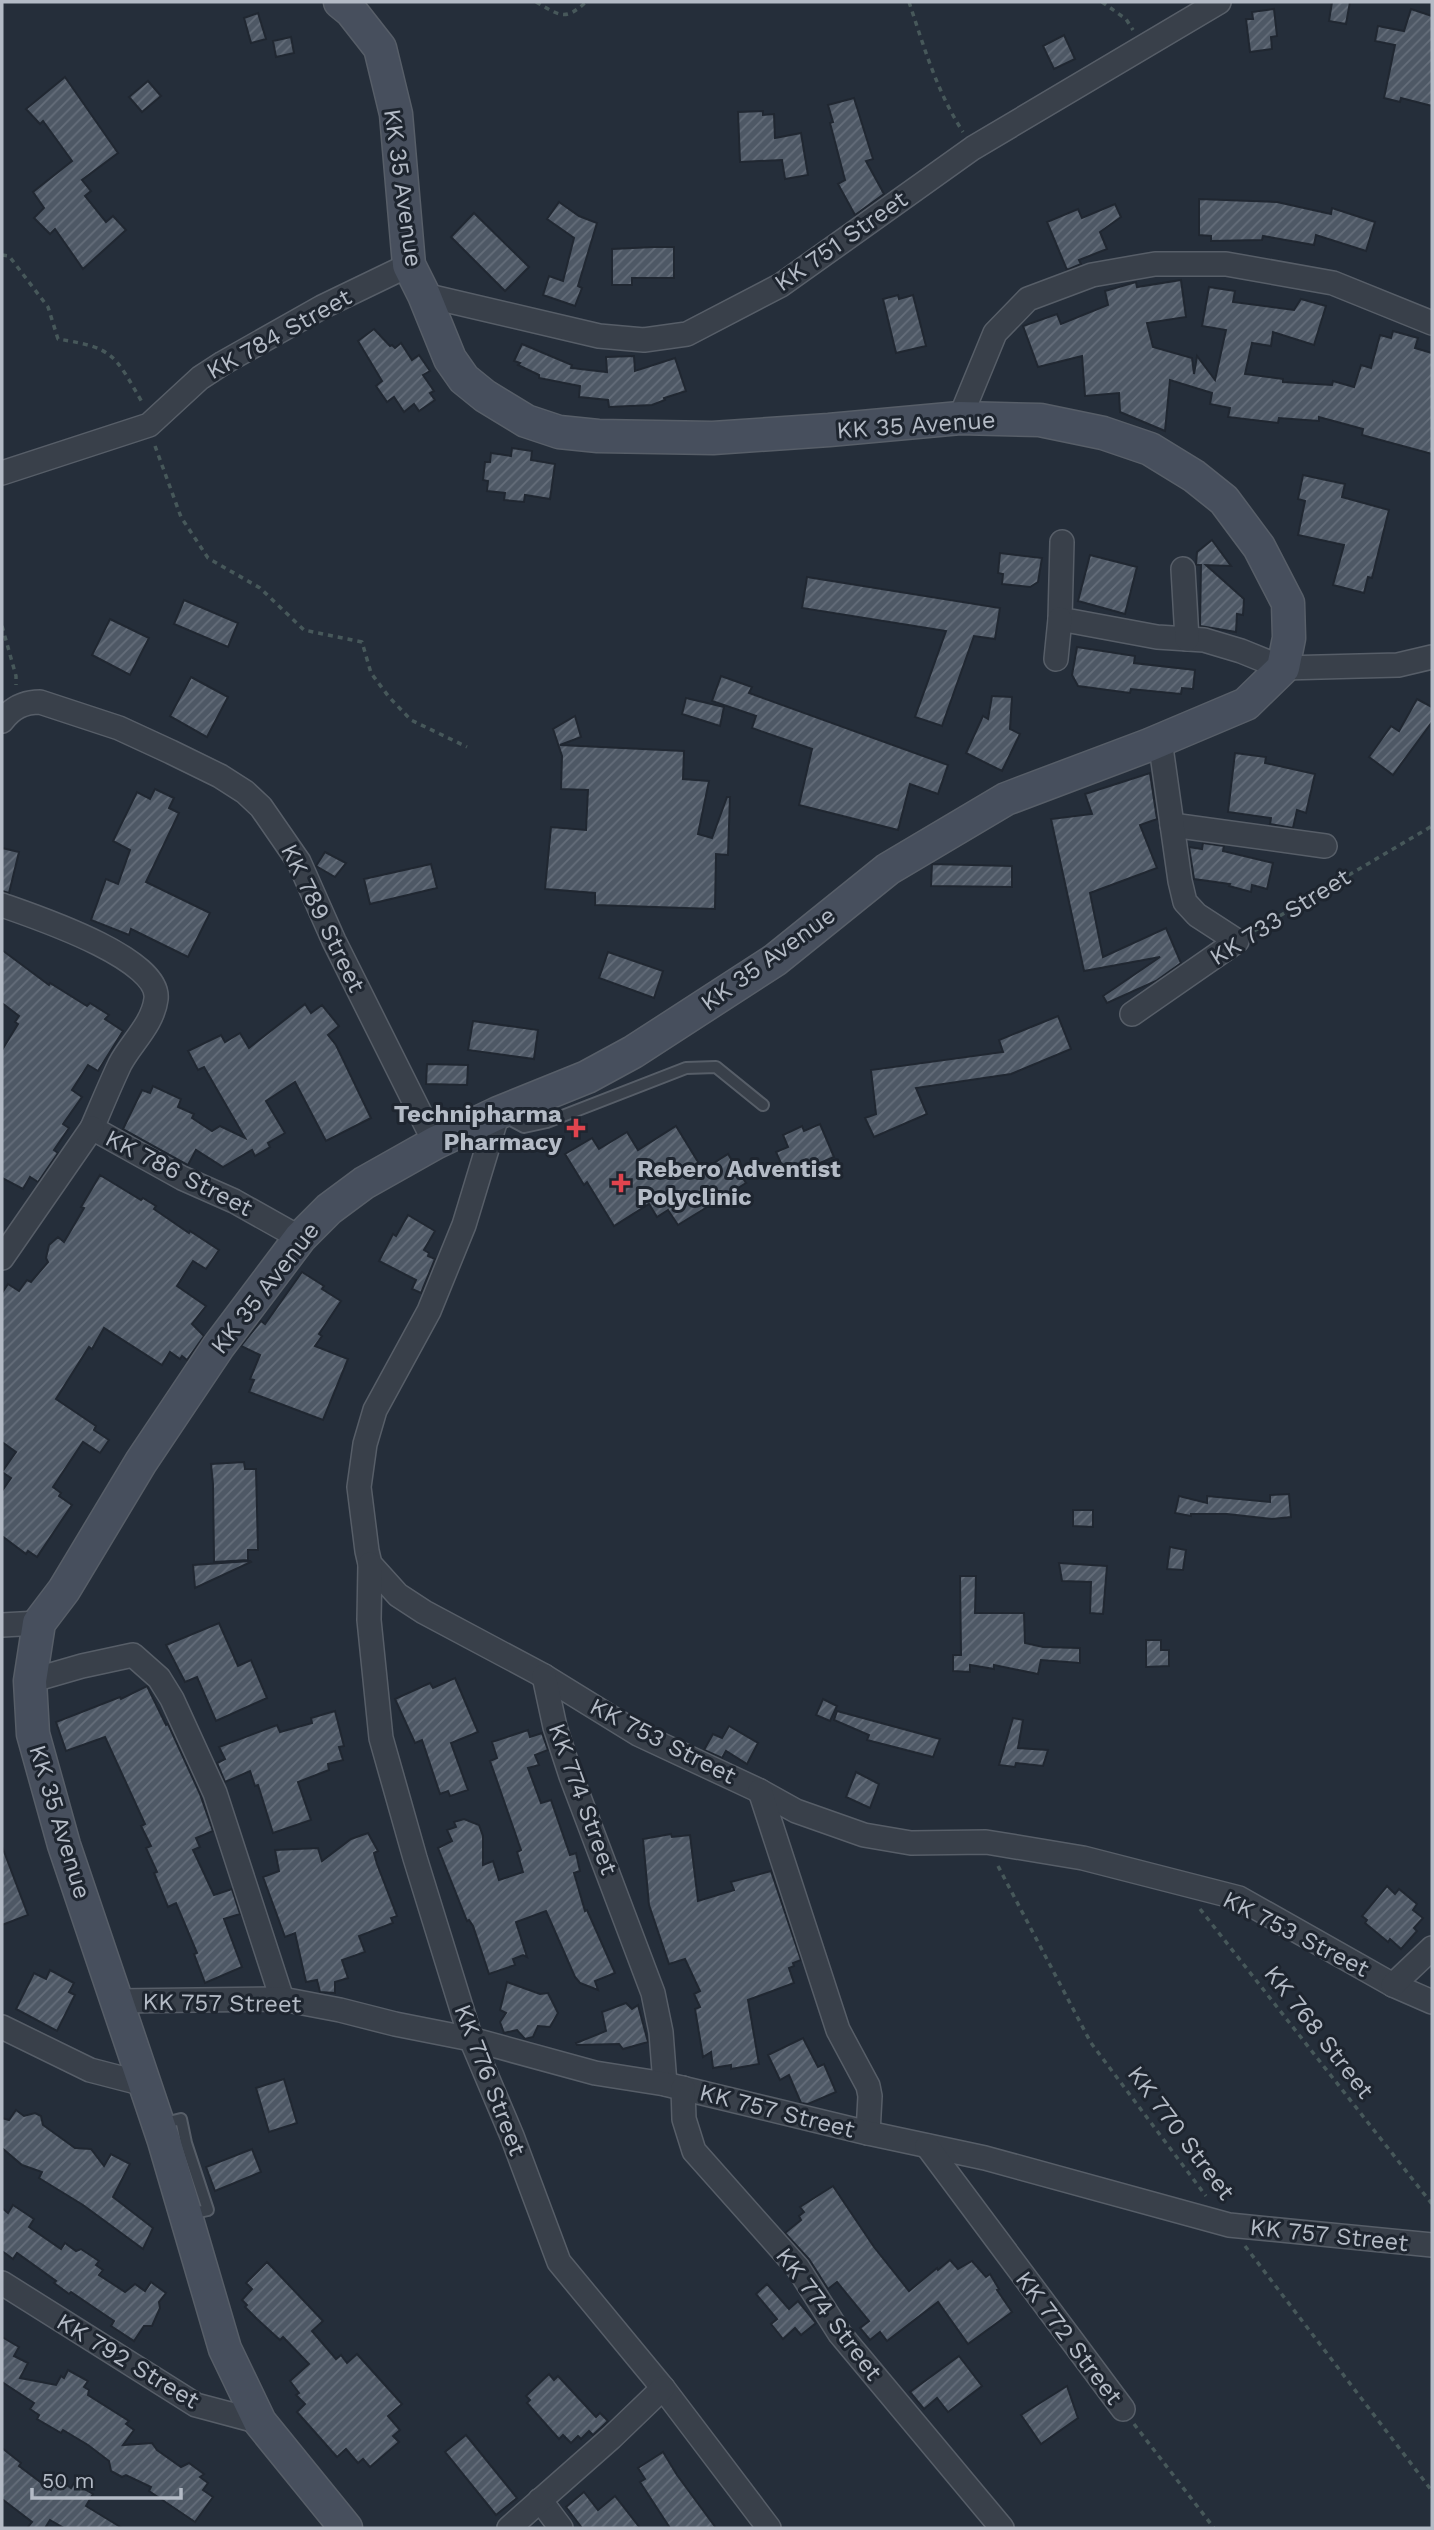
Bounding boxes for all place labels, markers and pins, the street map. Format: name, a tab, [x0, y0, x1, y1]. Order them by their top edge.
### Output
place label: Technipharma Pharmacy	[394, 1100, 562, 1156]
marker: Technipharma Pharmacy	[568, 1120, 584, 1136]
place label: Rebero Adventist Polyclinic	[637, 1155, 841, 1211]
marker: Rebero Adventist Polyclinic	[611, 1173, 631, 1193]

